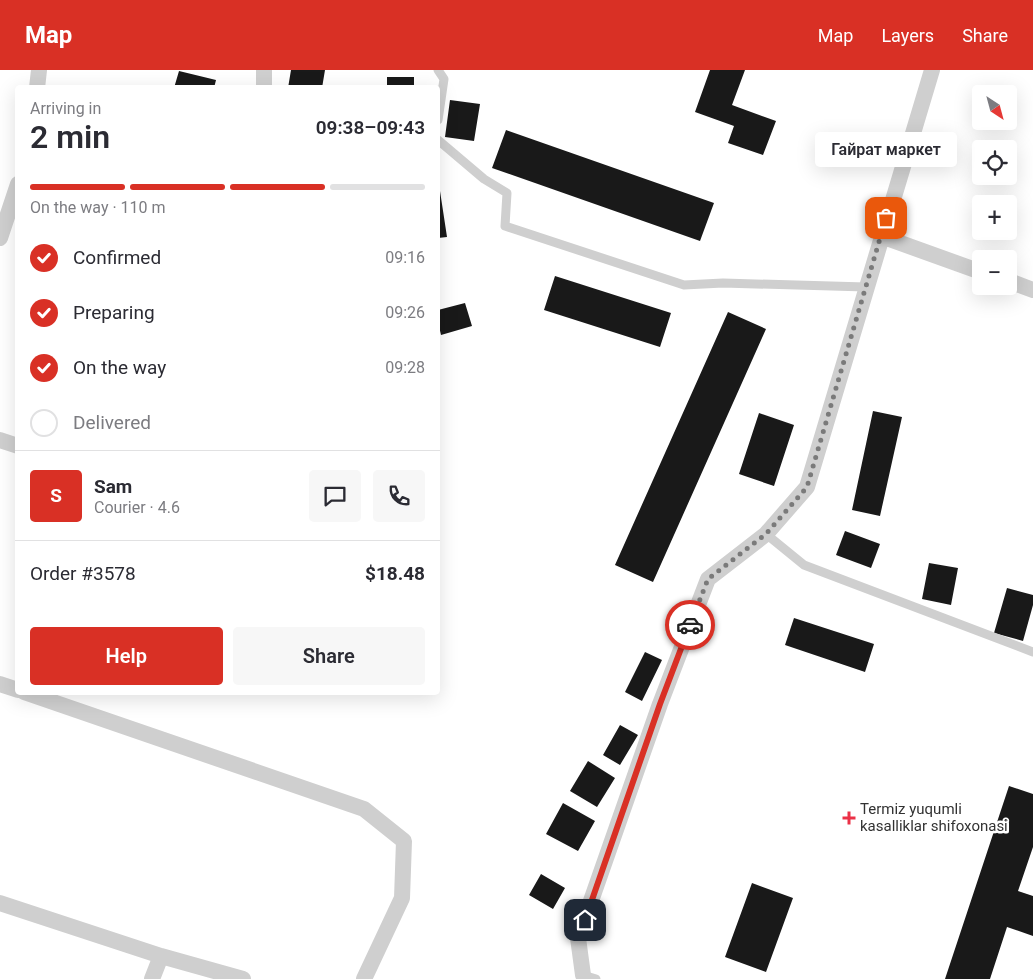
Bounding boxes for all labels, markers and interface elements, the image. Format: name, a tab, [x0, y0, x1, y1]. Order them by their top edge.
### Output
text: Map	[25, 21, 72, 49]
text: Map	[818, 25, 853, 46]
text: Layers	[881, 25, 934, 46]
text: Share	[962, 25, 1008, 46]
north arrow	[972, 85, 1018, 130]
map controls	[972, 85, 1017, 295]
text: Arriving in	[30, 99, 101, 118]
text: 09:38–09:43	[316, 116, 425, 139]
text: 2 min	[30, 118, 110, 156]
callout: Гайрат маркет	[815, 133, 957, 168]
text: Гайрат маркет	[831, 140, 941, 159]
button: locate	[972, 140, 1017, 185]
button: +	[972, 195, 1017, 240]
pin	[865, 197, 907, 239]
text: On the way · 110 m	[30, 198, 166, 217]
icon: bag	[872, 204, 900, 232]
icon: check	[30, 244, 58, 272]
text: Confirmed	[73, 246, 161, 269]
text: 09:16	[385, 248, 425, 267]
button: −	[972, 250, 1017, 295]
icon: check	[30, 299, 58, 327]
text: Preparing	[73, 301, 155, 324]
text: 09:26	[385, 303, 425, 322]
icon: check	[30, 354, 58, 382]
text: On the way	[73, 356, 166, 379]
text: 09:28	[385, 358, 425, 377]
text: Delivered	[73, 411, 151, 434]
button: chat	[309, 470, 361, 522]
button: phone	[373, 470, 425, 522]
text: Sam	[94, 475, 132, 498]
text: S	[50, 484, 62, 507]
text: Courier · 4.6	[94, 498, 180, 517]
text: Order #3578	[30, 562, 136, 585]
text: $18.48	[365, 562, 425, 585]
courier	[665, 600, 715, 650]
icon: car	[676, 611, 704, 639]
button: Help	[30, 627, 223, 685]
button: Share	[233, 627, 425, 685]
place label: Termiz yuqumli kasalliklar shifoxonasi	[860, 800, 1008, 835]
marker: Termiz yuqumli kasalliklar shifoxonasi	[842, 811, 856, 825]
pin	[564, 899, 606, 941]
icon: home	[571, 906, 599, 934]

